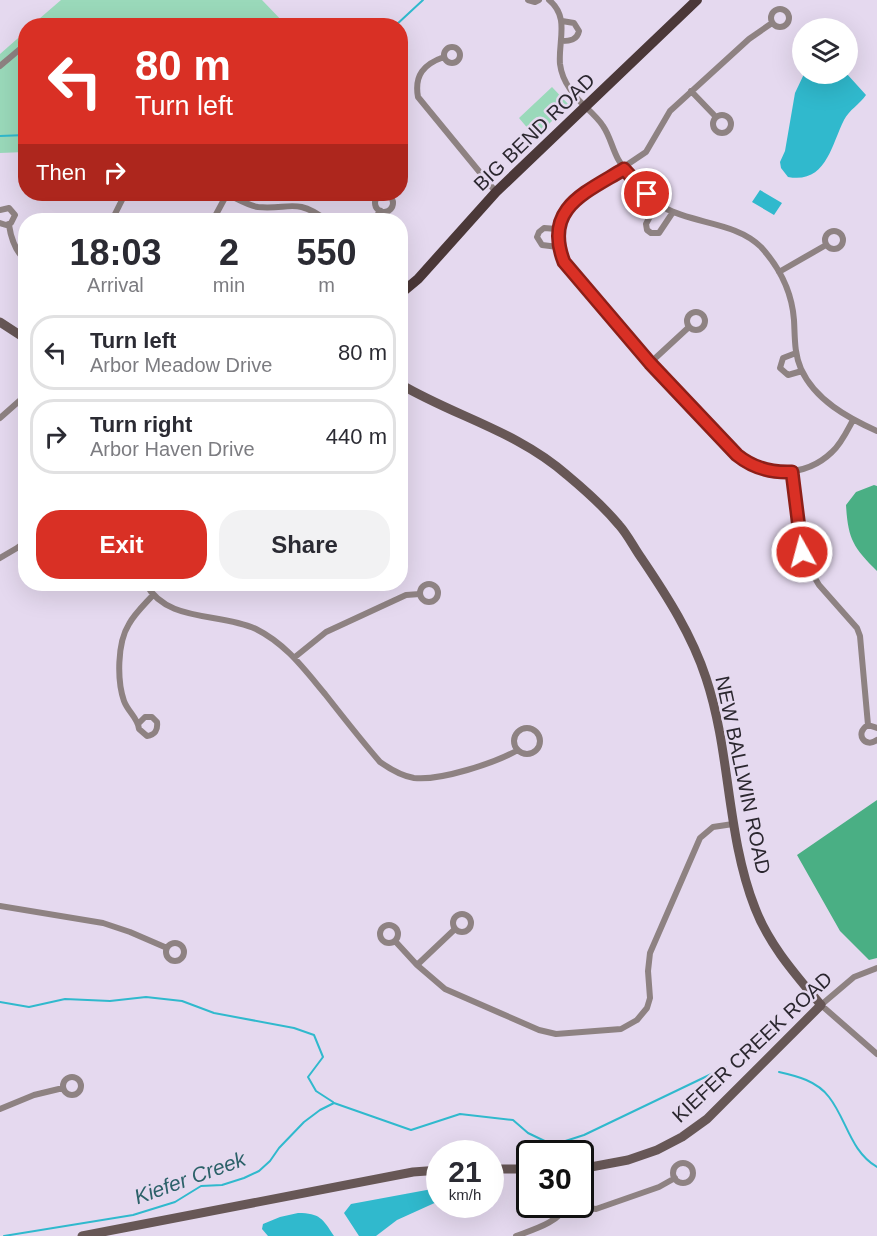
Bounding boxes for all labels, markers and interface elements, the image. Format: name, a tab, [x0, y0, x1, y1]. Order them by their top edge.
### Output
map controls	[792, 18, 858, 84]
button: layers	[792, 18, 858, 84]
icon: left	[36, 42, 114, 120]
text: 80 m	[135, 42, 231, 89]
street label: BIG BEND ROAD	[469, 69, 599, 195]
text: Turn left	[135, 91, 233, 121]
icon: right	[98, 156, 131, 189]
text: Then	[36, 160, 86, 185]
pin	[621, 168, 672, 219]
icon: arrive	[630, 177, 663, 210]
text: 18:03	[69, 232, 161, 273]
text: 2	[219, 232, 239, 273]
text: 550	[296, 232, 357, 273]
text: Arrival	[87, 274, 144, 296]
text: min	[213, 274, 245, 296]
text: m	[318, 274, 335, 296]
text: Turn left	[90, 328, 176, 353]
icon: left	[39, 336, 72, 369]
text: 80 m	[338, 340, 387, 365]
text: Arbor Meadow Drive	[90, 354, 272, 376]
text: Turn right	[90, 412, 192, 437]
icon: right	[39, 420, 72, 453]
text: 440 m	[326, 424, 387, 449]
text: Arbor Haven Drive	[90, 438, 255, 460]
button: Exit	[36, 510, 207, 579]
button: Share	[219, 510, 390, 579]
position arrow	[770, 520, 834, 584]
street label: NEW BALLWIN ROAD	[711, 674, 775, 876]
street label: KIEFER CREEK ROAD	[668, 967, 836, 1127]
speed limit sign: 30	[516, 1140, 594, 1218]
water label: Kiefer Creek	[131, 1146, 250, 1208]
text: 21	[448, 1155, 482, 1188]
text: km/h	[449, 1186, 481, 1203]

